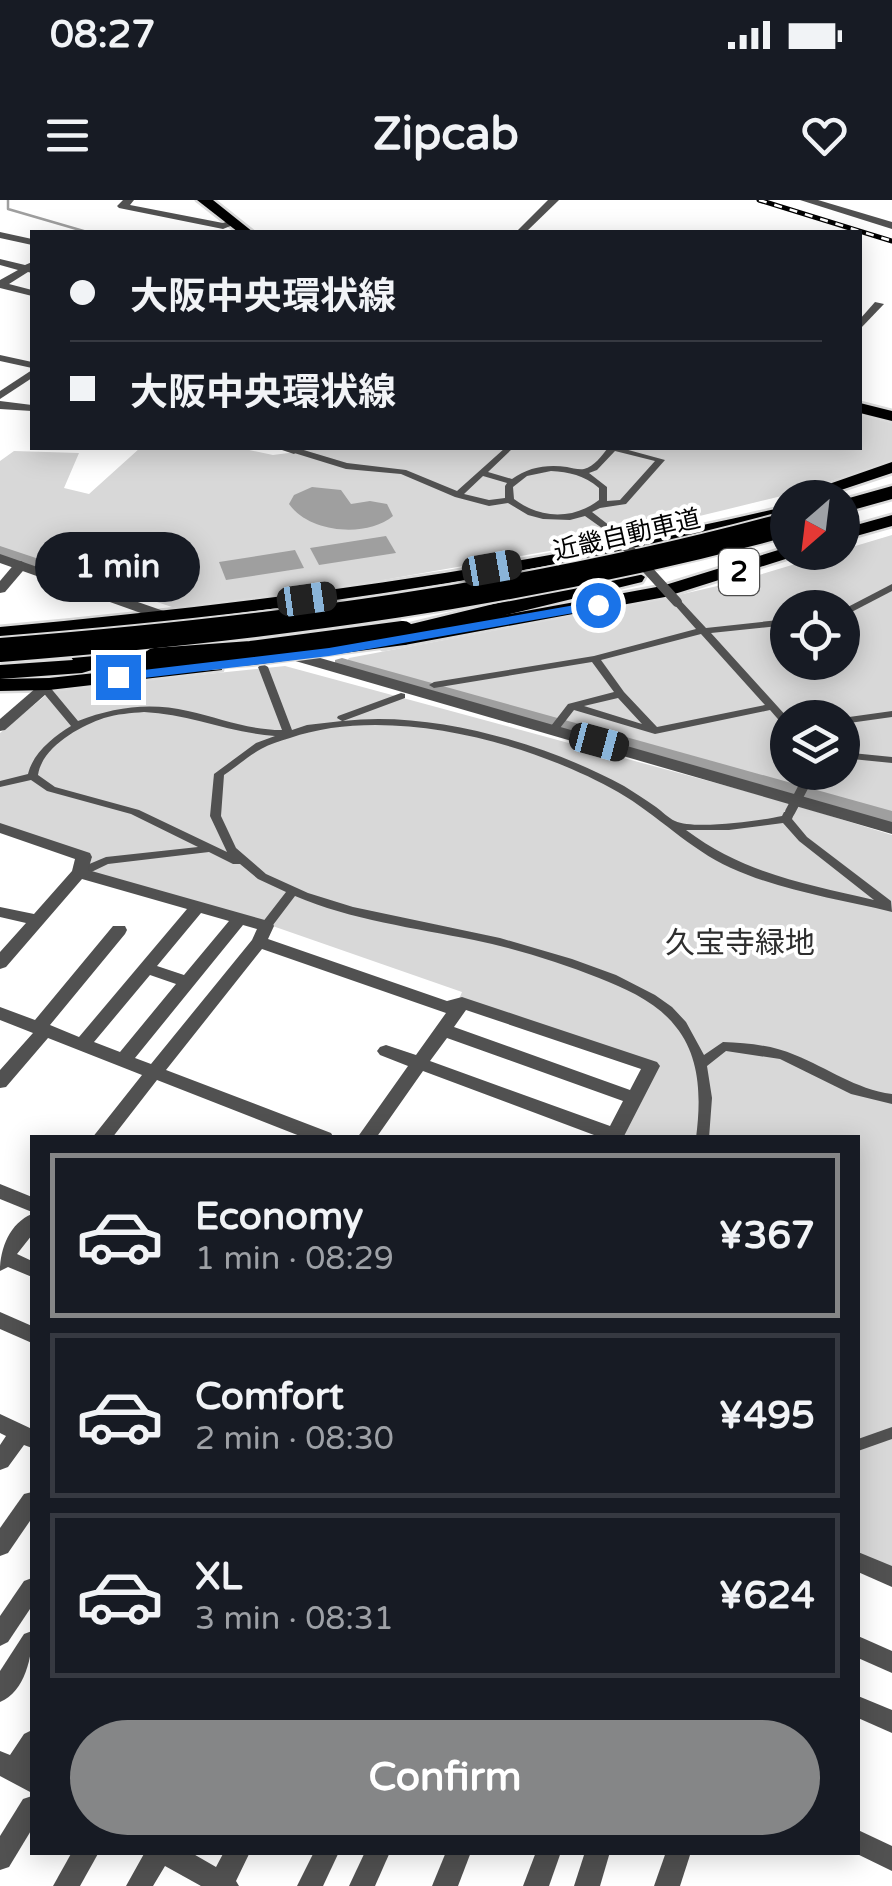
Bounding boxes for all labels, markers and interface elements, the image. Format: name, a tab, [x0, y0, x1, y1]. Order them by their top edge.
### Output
text: 08:27	[50, 12, 155, 58]
icon: menu	[40, 108, 95, 163]
text: Zipcab	[373, 108, 519, 162]
icon: heart	[797, 108, 852, 163]
text: 大阪中央環状線	[130, 274, 396, 320]
text: 大阪中央環状線	[130, 370, 396, 416]
north arrow	[770, 480, 860, 570]
map controls	[770, 480, 860, 790]
street label: 近畿自動車道	[551, 504, 703, 566]
callout: 1 min	[36, 532, 200, 602]
text: 1 min	[75, 548, 160, 586]
car	[460, 548, 524, 588]
road number: 2	[719, 549, 759, 595]
car	[275, 580, 339, 618]
route start	[576, 583, 621, 628]
button: locate	[770, 590, 860, 680]
route end	[96, 655, 141, 700]
button: layers	[770, 700, 860, 790]
car	[566, 720, 632, 764]
park label: 久宝寺緑地	[665, 925, 815, 962]
icon: car	[75, 1191, 165, 1281]
text: Economy	[195, 1194, 363, 1240]
text: ¥367	[718, 1213, 815, 1259]
text: 1 min · 08:29	[195, 1240, 394, 1278]
icon: car	[75, 1371, 165, 1461]
text: Comfort	[195, 1374, 344, 1420]
text: ¥495	[718, 1393, 815, 1439]
text: 2 min · 08:30	[195, 1420, 394, 1458]
icon: car	[75, 1551, 165, 1641]
text: XL	[195, 1554, 242, 1600]
text: ¥624	[718, 1573, 815, 1619]
text: 3 min · 08:31	[195, 1600, 394, 1638]
button: Confirm	[70, 1720, 820, 1835]

